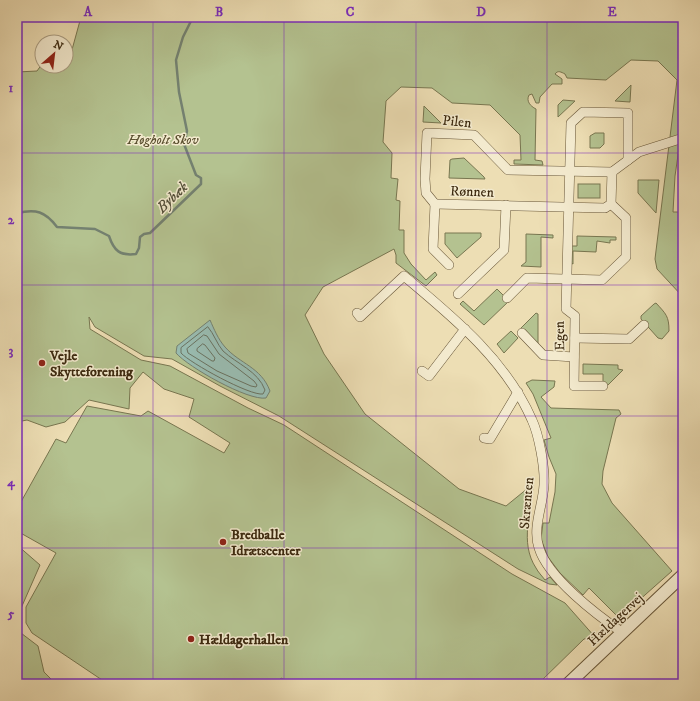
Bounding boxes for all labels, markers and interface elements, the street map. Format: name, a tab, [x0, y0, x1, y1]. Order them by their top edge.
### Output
text: A	[83, 4, 93, 20]
text: B	[215, 4, 223, 20]
text: C	[346, 4, 355, 20]
text: D	[476, 4, 486, 20]
text: E	[607, 4, 617, 20]
north arrow	[34, 34, 74, 74]
text: N	[51, 38, 65, 54]
text: 1	[9, 80, 14, 96]
street label: Pilen	[442, 112, 473, 133]
park label: Høgholt Skov	[126, 131, 199, 149]
water label: Bybæk	[152, 177, 193, 218]
street label: Rønnen	[450, 182, 495, 202]
text: 2	[8, 212, 15, 228]
street label: Egen	[551, 320, 569, 351]
text: 3	[9, 343, 14, 359]
place label: Vejle Skytteforening	[49, 347, 134, 381]
marker: Vejle Skytteforening	[37, 358, 47, 368]
text: 4	[6, 474, 15, 491]
street label: Skrænten	[516, 476, 538, 530]
place label: Bredballe Idrætscenter	[231, 526, 301, 560]
marker: Bredballe Idrætscenter	[218, 537, 228, 547]
street label: Hældagervej	[584, 589, 647, 650]
text: 5	[7, 606, 15, 622]
place label: Hældagerhallen	[199, 631, 289, 649]
marker: Hældagerhallen	[186, 634, 196, 644]

